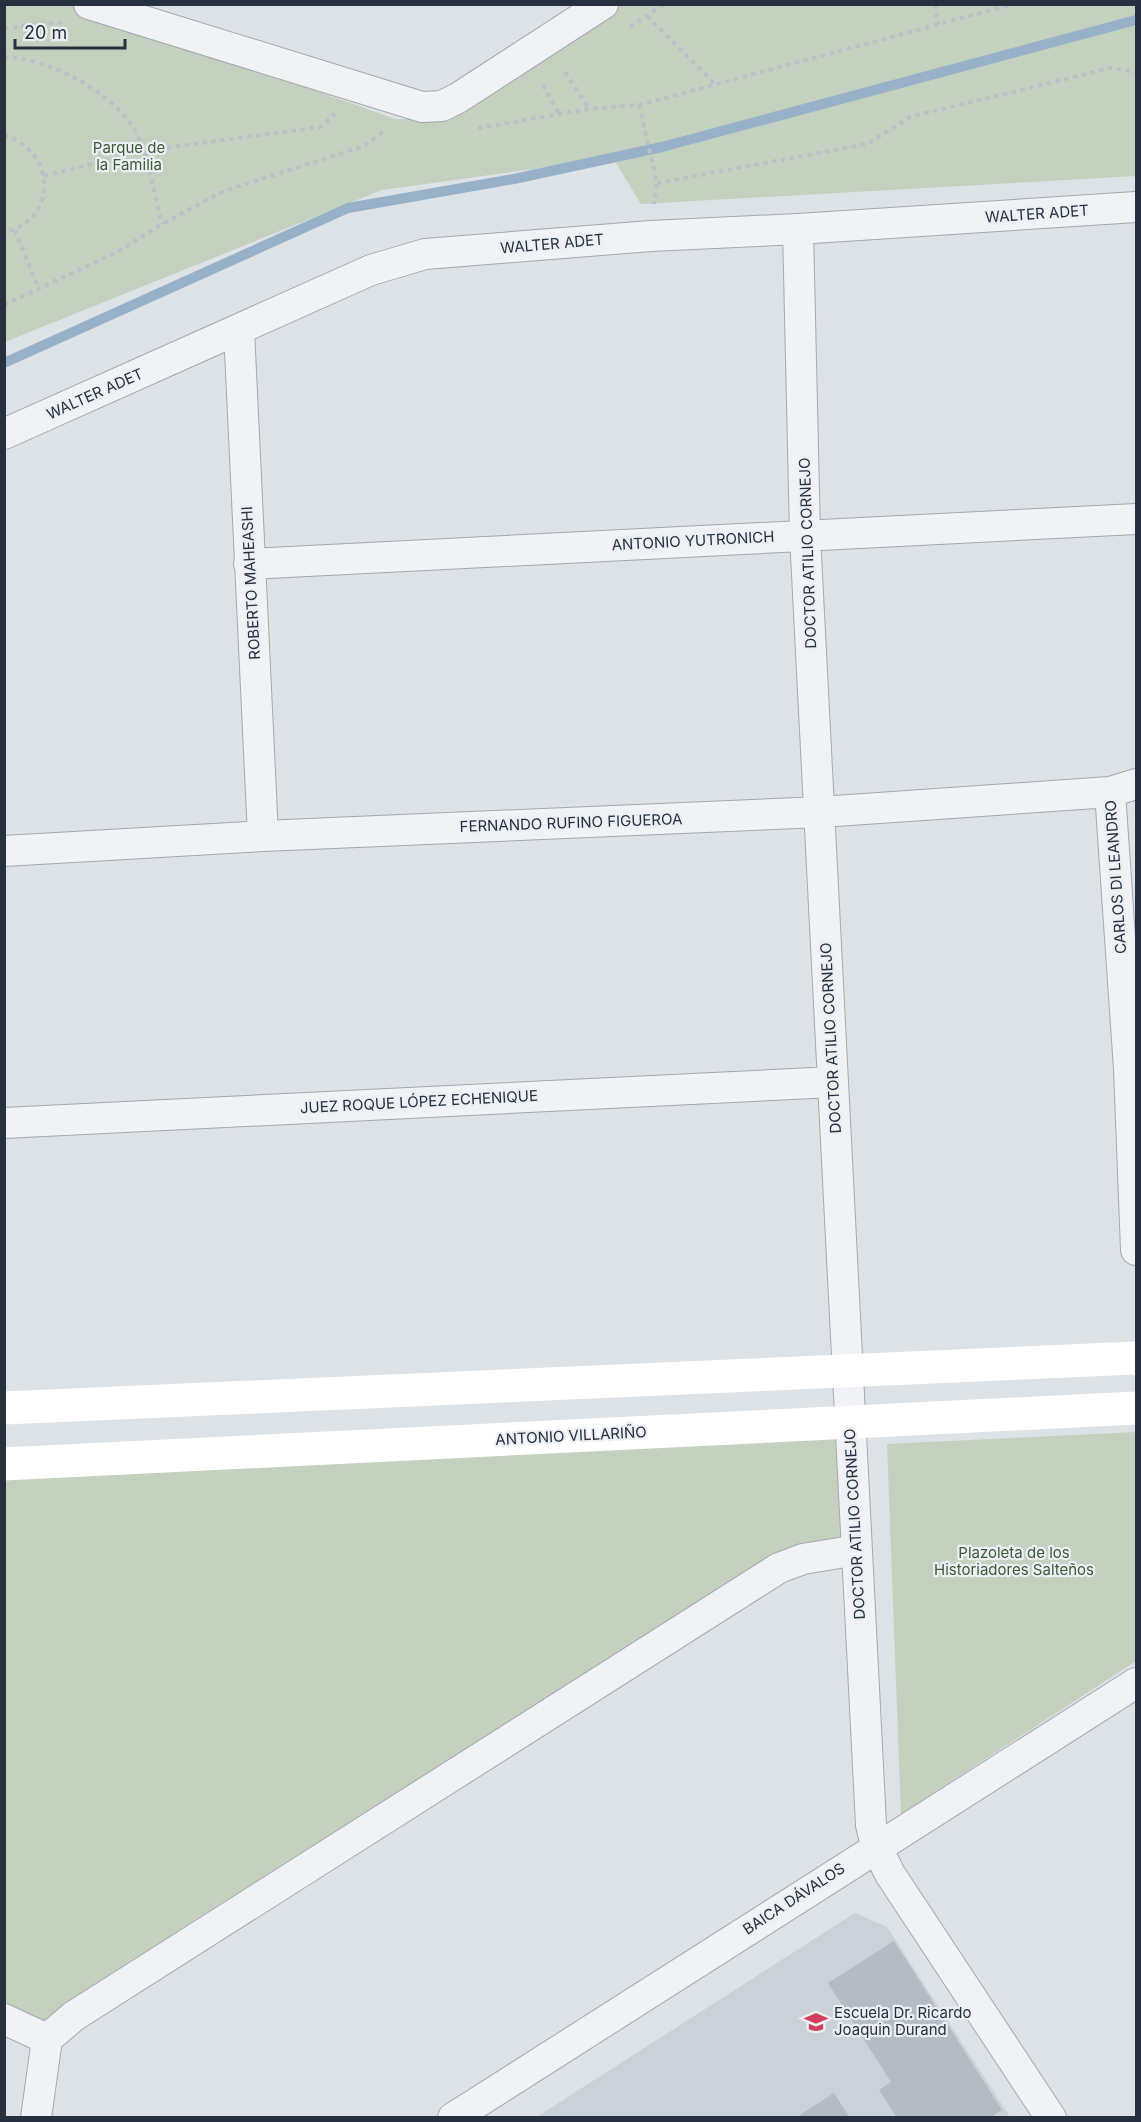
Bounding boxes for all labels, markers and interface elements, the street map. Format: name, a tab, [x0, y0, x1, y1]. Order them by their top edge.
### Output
scale bar	[15, 12, 124, 50]
text: 20 m	[24, 22, 67, 43]
park label: Parque de la Familia	[93, 138, 165, 174]
street label: WALTER ADET	[985, 200, 1089, 227]
street label: WALTER ADET	[499, 230, 604, 257]
street label: WALTER ADET	[44, 364, 146, 423]
street label: DOCTOR ATILIO CORNEJO	[795, 457, 820, 649]
street label: ROBERTO MAHEASHI	[237, 506, 264, 660]
street label: ANTONIO YUTRONICH	[611, 527, 775, 554]
street label: CARLOS DI LEANDRO	[1101, 799, 1130, 955]
street label: FERNANDO RUFINO FIGUEROA	[459, 809, 683, 836]
street label: DOCTOR ATILIO CORNEJO	[816, 942, 845, 1134]
street label: JUEZ ROQUE LÓPEZ ECHENIQUE	[299, 1086, 538, 1117]
street label: ANTONIO VILLARIÑO	[495, 1422, 647, 1449]
street label: DOCTOR ATILIO CORNEJO	[840, 1428, 869, 1620]
park label: Plazoleta de los Historiadores Salteños	[934, 1543, 1094, 1579]
street label: BAICA DÁVALOS	[739, 1859, 848, 1939]
place label: Escuela Dr. Ricardo Joaquin Durand	[834, 2003, 971, 2039]
school or university icon: Escuela Dr. Ricardo Joaquin Durand	[803, 2009, 829, 2035]

